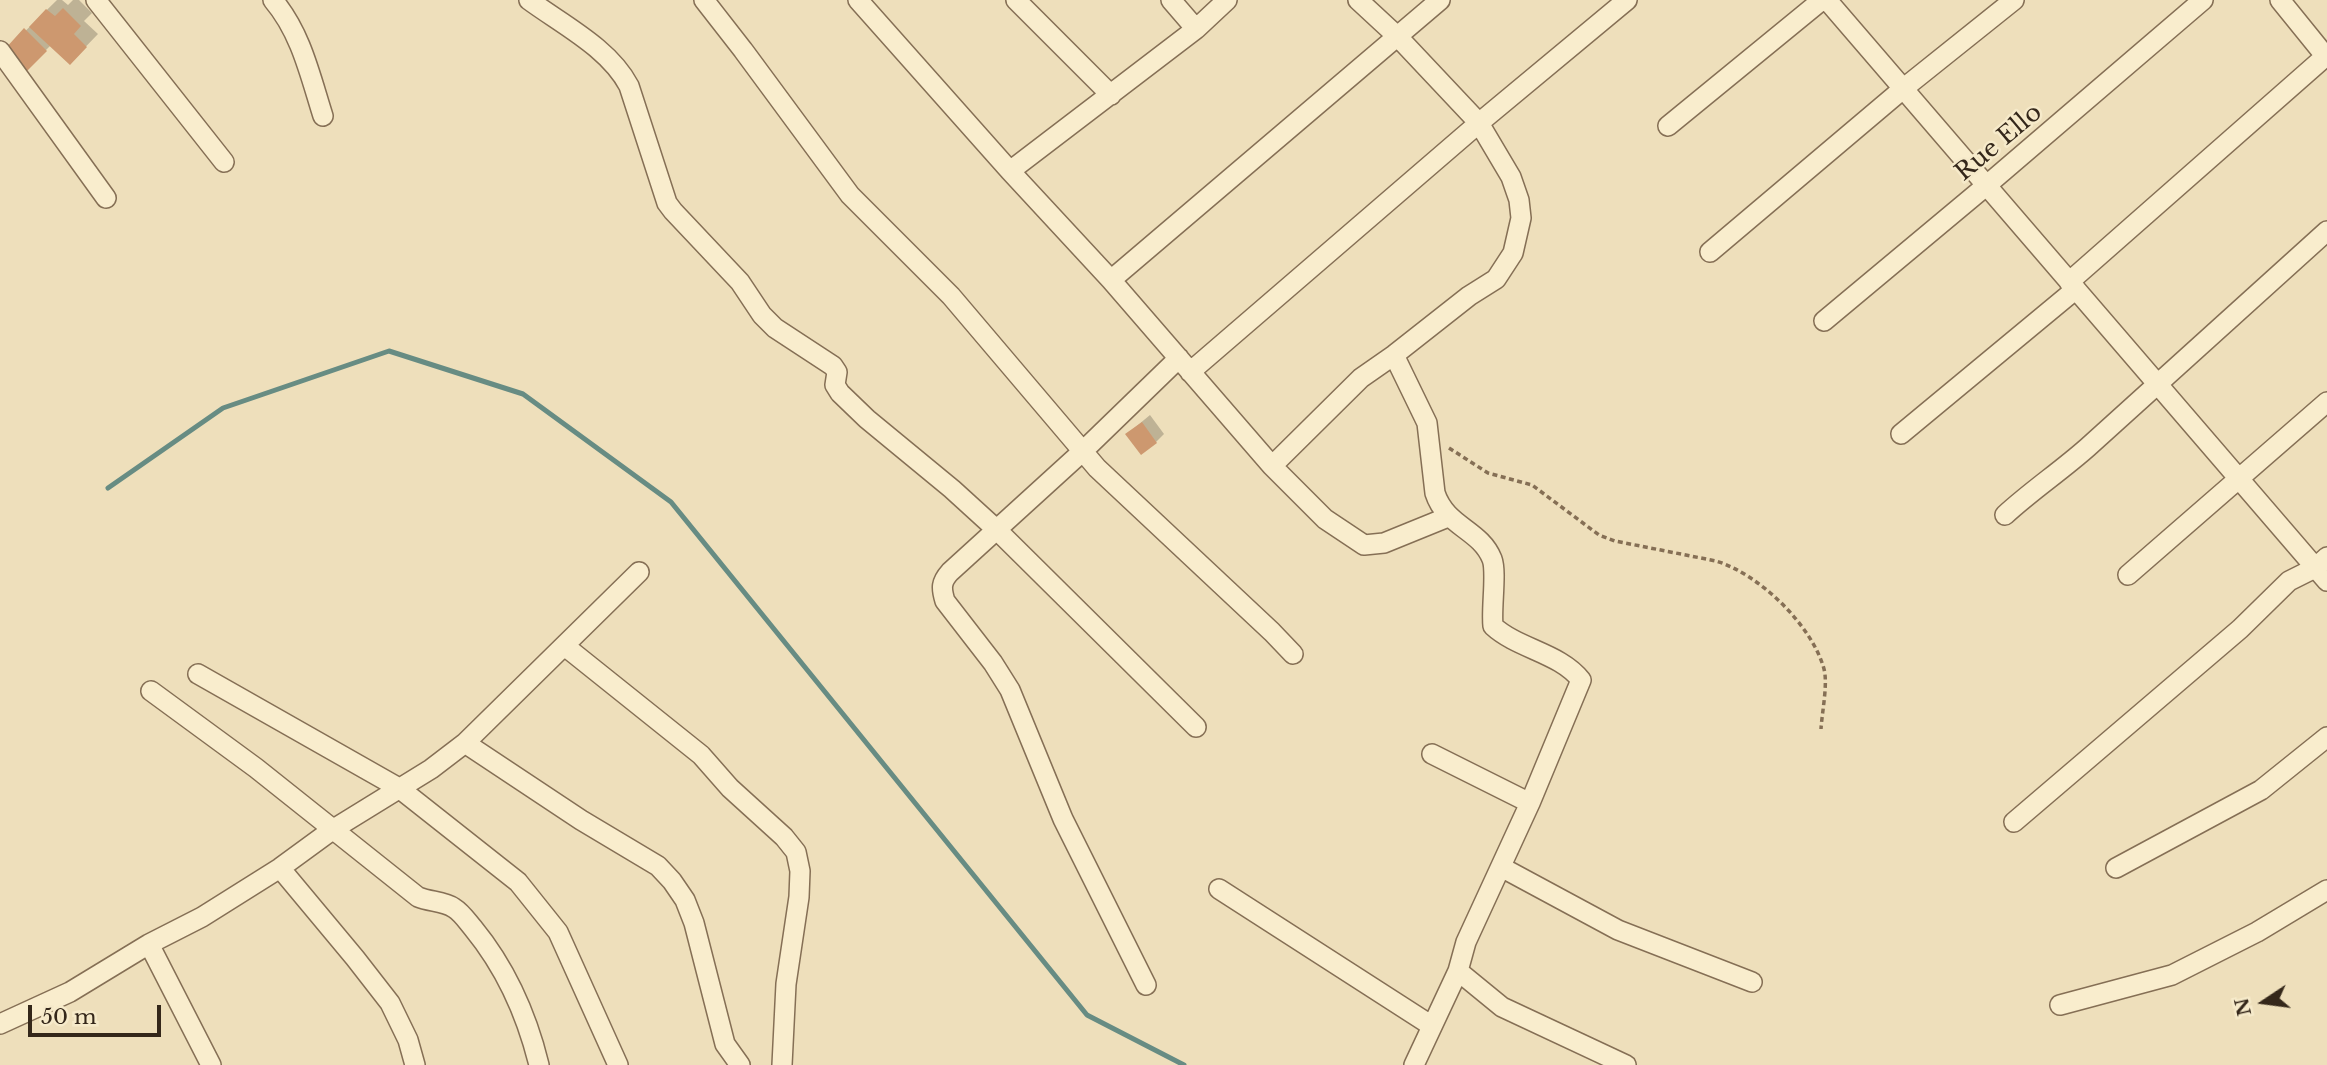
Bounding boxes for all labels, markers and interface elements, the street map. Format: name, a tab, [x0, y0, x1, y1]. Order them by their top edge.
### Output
street label: Rue Ello	[1950, 98, 2048, 188]
north arrow	[2229, 967, 2299, 1037]
scale bar	[32, 992, 164, 1036]
text: N	[2230, 996, 2256, 1018]
text: 50 m	[41, 1004, 96, 1030]

